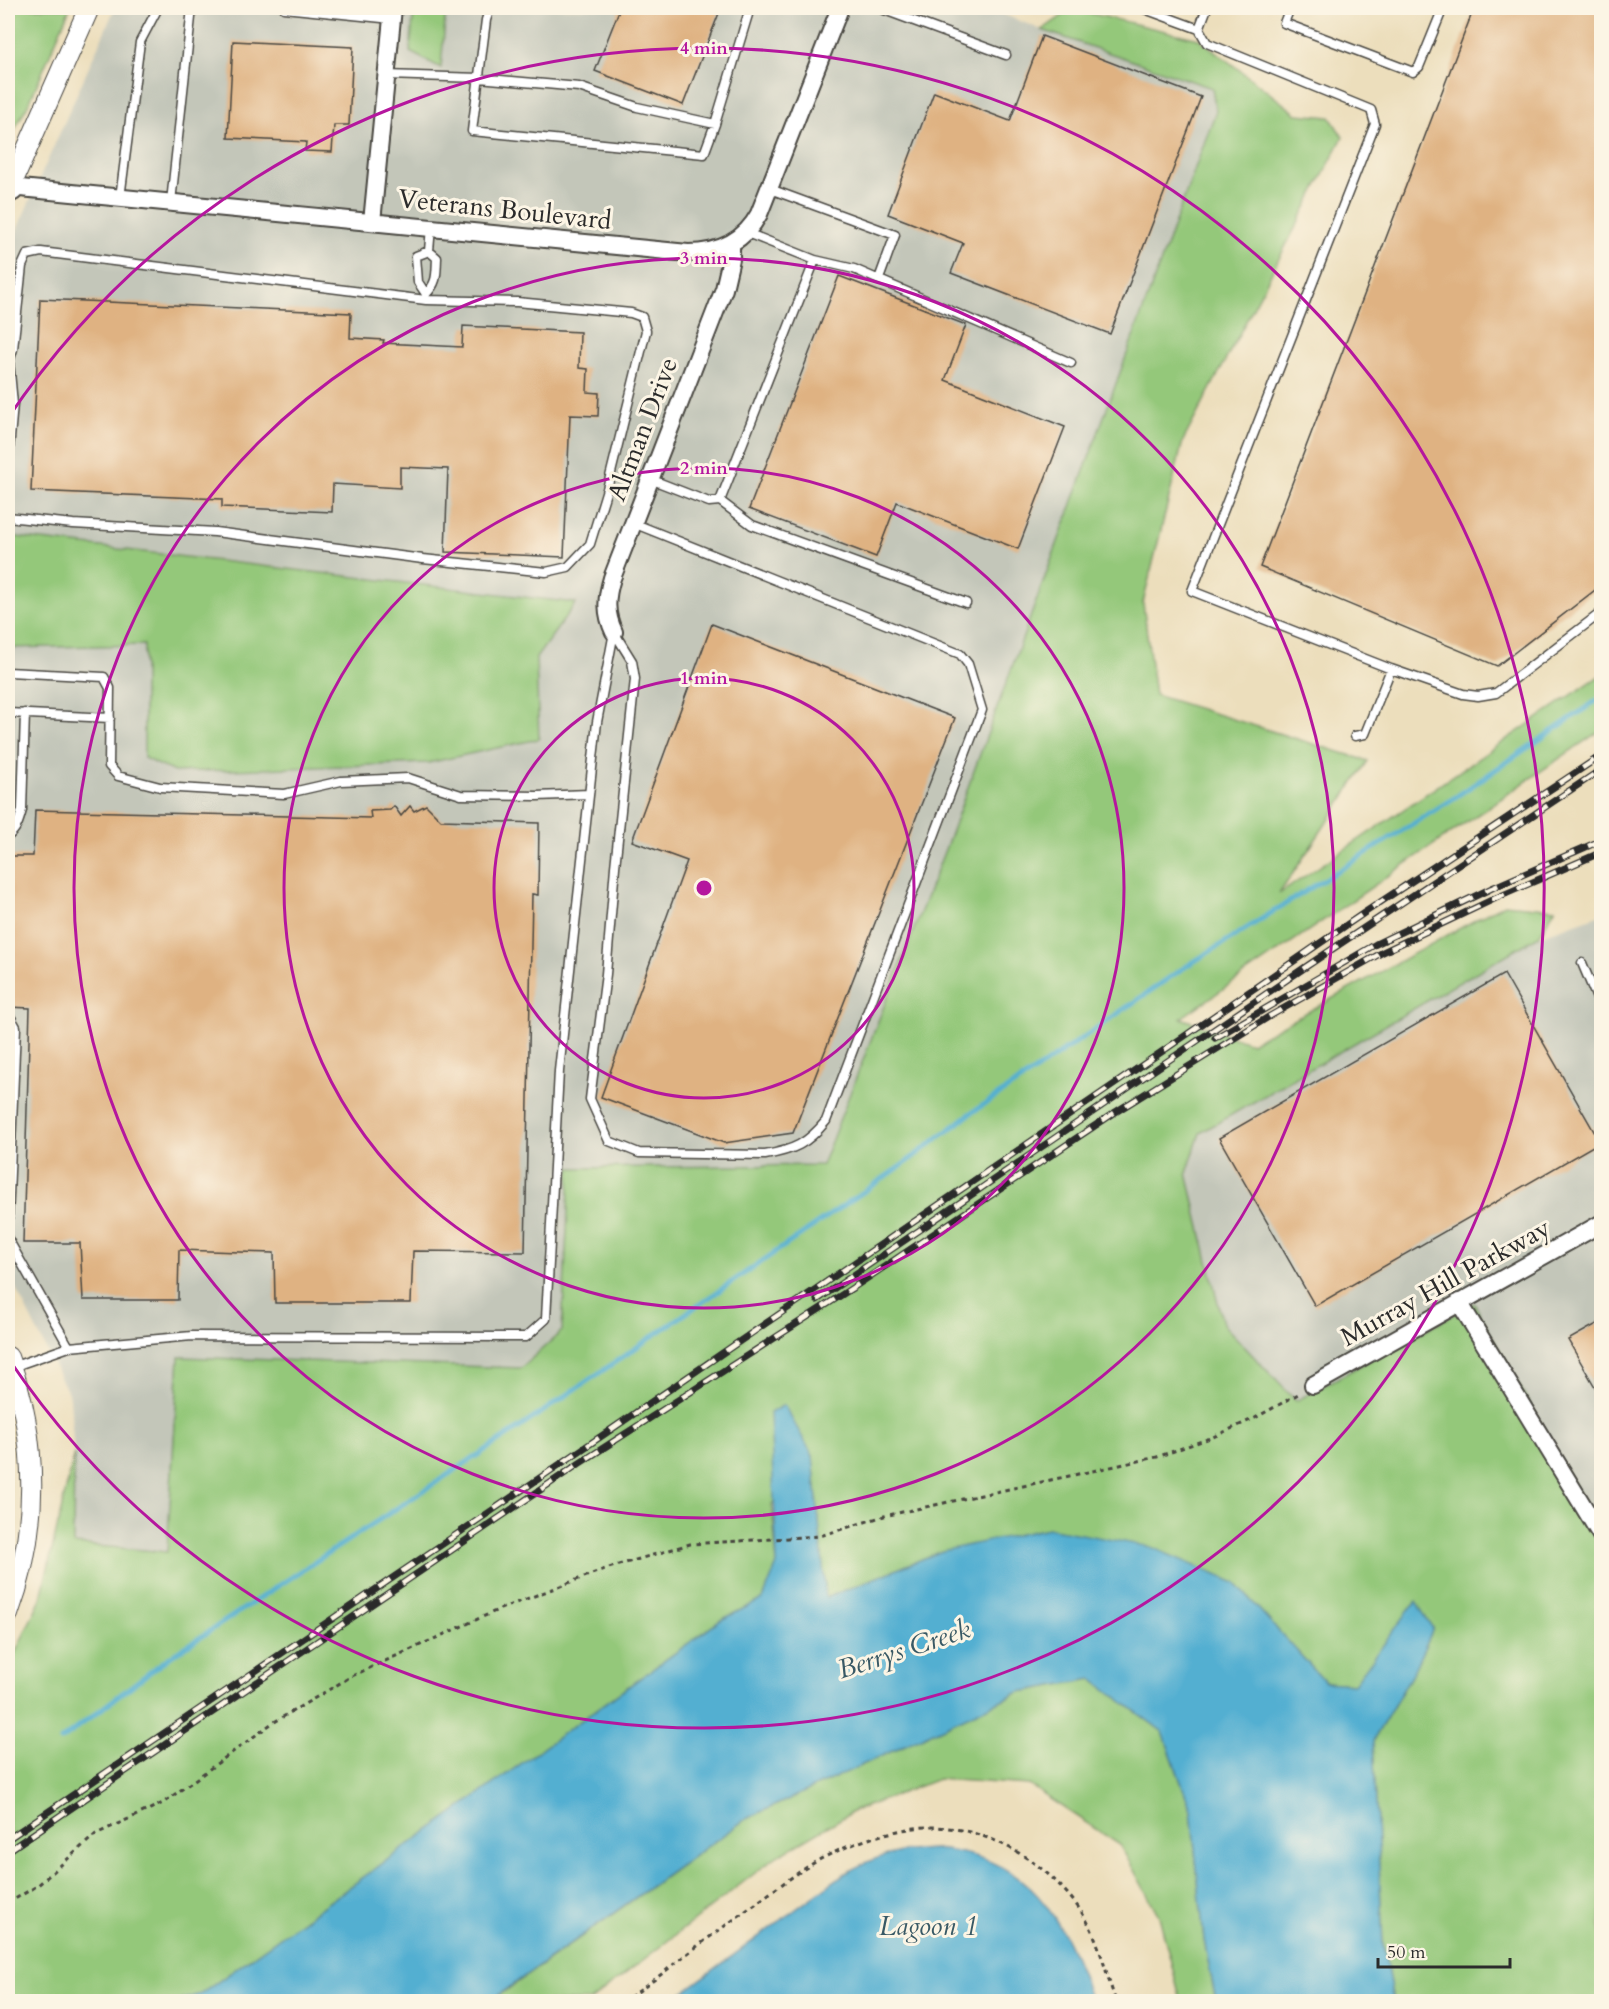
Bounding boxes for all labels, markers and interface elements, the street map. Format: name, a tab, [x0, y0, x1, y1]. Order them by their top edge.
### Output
text: 4 min	[680, 36, 728, 61]
street label: Veterans Boulevard	[397, 181, 613, 238]
text: 3 min	[680, 246, 728, 271]
street label: Altman Drive	[599, 352, 686, 506]
text: 2 min	[680, 456, 728, 481]
text: 1 min	[680, 666, 728, 691]
centre of rings	[694, 878, 714, 898]
street label: Murray Hill Parkway	[1334, 1210, 1557, 1355]
water label: Berrys Creek	[833, 1610, 976, 1688]
water label: Lagoon 1	[879, 1908, 977, 1945]
scale bar	[1378, 1931, 1510, 1969]
text: 50 m	[1387, 1940, 1426, 1965]

